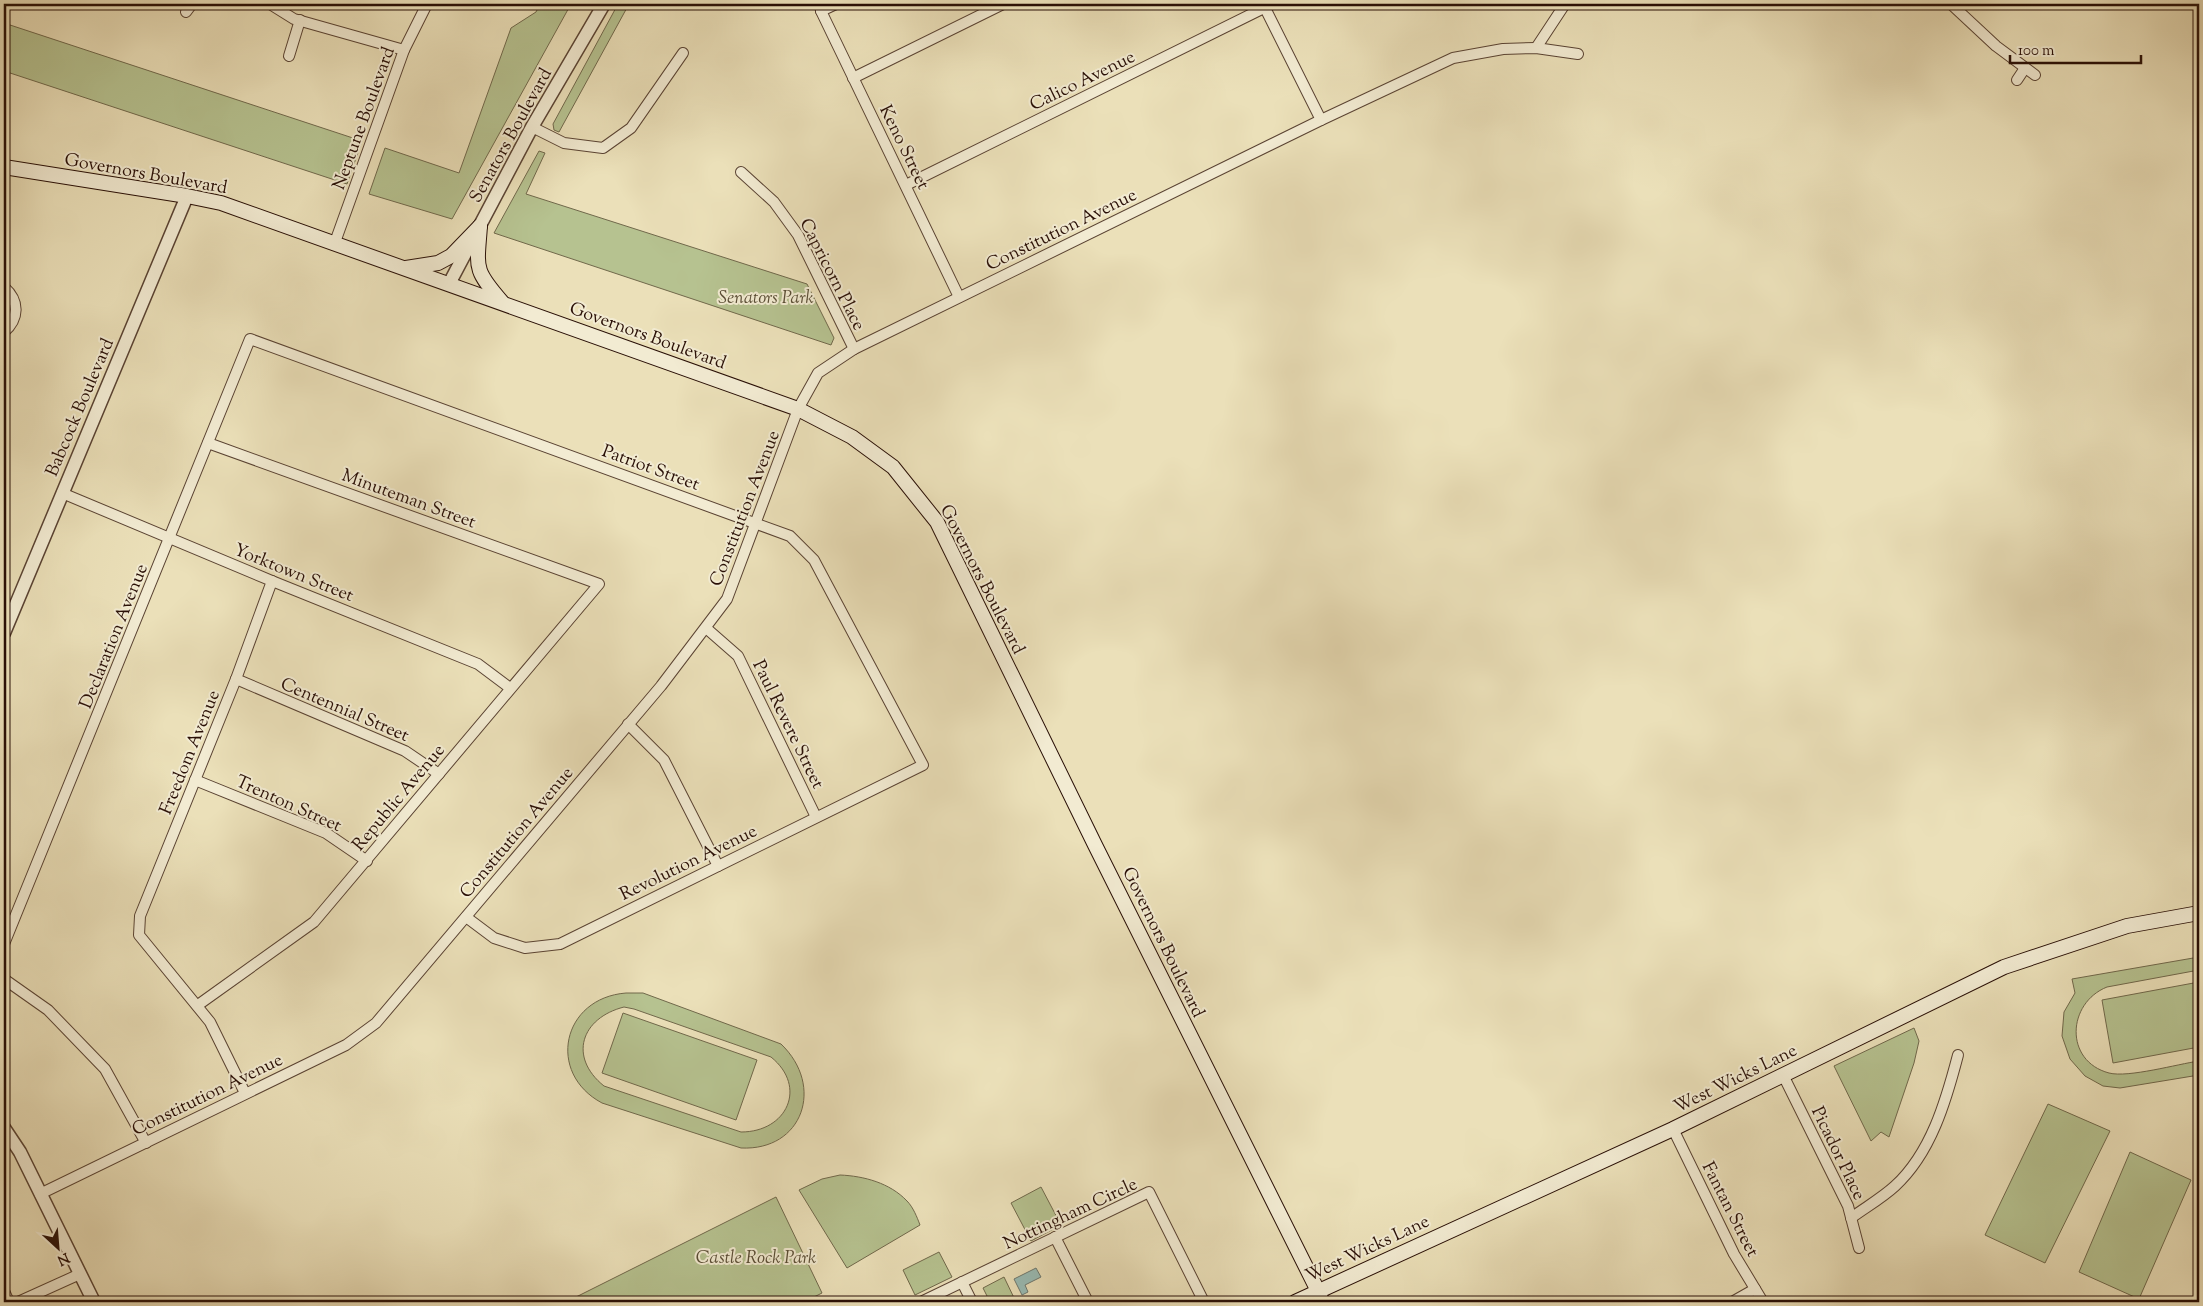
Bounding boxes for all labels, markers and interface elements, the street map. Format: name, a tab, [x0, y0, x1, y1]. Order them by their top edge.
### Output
scale bar	[2010, 32, 2142, 64]
text: 100 m	[2018, 41, 2055, 62]
street label: Neptune Boulevard	[327, 44, 403, 194]
street label: Calico Avenue	[1026, 45, 1140, 119]
street label: Senators Boulevard	[464, 64, 560, 208]
street label: Keno Street	[872, 101, 935, 195]
street label: Governors Boulevard	[62, 148, 229, 202]
street label: Constitution Avenue	[982, 183, 1142, 279]
street label: Capricorn Place	[792, 214, 871, 336]
park label: Senators Park	[718, 286, 814, 312]
street label: Governors Boulevard	[565, 296, 729, 377]
street label: Babcock Boulevard	[40, 335, 122, 481]
street label: Constitution Avenue	[704, 427, 788, 590]
street label: Patriot Street	[598, 439, 703, 499]
street label: Minuteman Street	[338, 464, 479, 536]
street label: Governors Boulevard	[932, 501, 1030, 659]
street label: Yorktown Street	[229, 538, 357, 610]
street label: Declaration Avenue	[74, 560, 156, 713]
street label: Paul Revere Street	[745, 656, 830, 794]
street label: Centennial Street	[276, 672, 413, 750]
street label: Freedom Avenue	[154, 687, 228, 819]
street label: Republic Avenue	[347, 739, 452, 857]
street label: Constitution Avenue	[455, 762, 580, 905]
street label: Trenton Street	[231, 770, 345, 840]
street label: Revolution Avenue	[616, 819, 762, 908]
street label: Governors Boulevard	[1114, 863, 1210, 1023]
street label: West Wicks Lane	[1670, 1039, 1802, 1121]
street label: Constitution Avenue	[128, 1048, 288, 1144]
street label: Picador Place	[1803, 1103, 1871, 1205]
street label: Fantan Street	[1694, 1158, 1764, 1262]
street label: Nottingham Circle	[999, 1172, 1142, 1257]
street label: West Wicks Lane	[1301, 1210, 1434, 1290]
north arrow	[32, 1224, 82, 1274]
text: N	[53, 1246, 72, 1269]
park label: Castle Rock Park	[696, 1246, 816, 1272]

